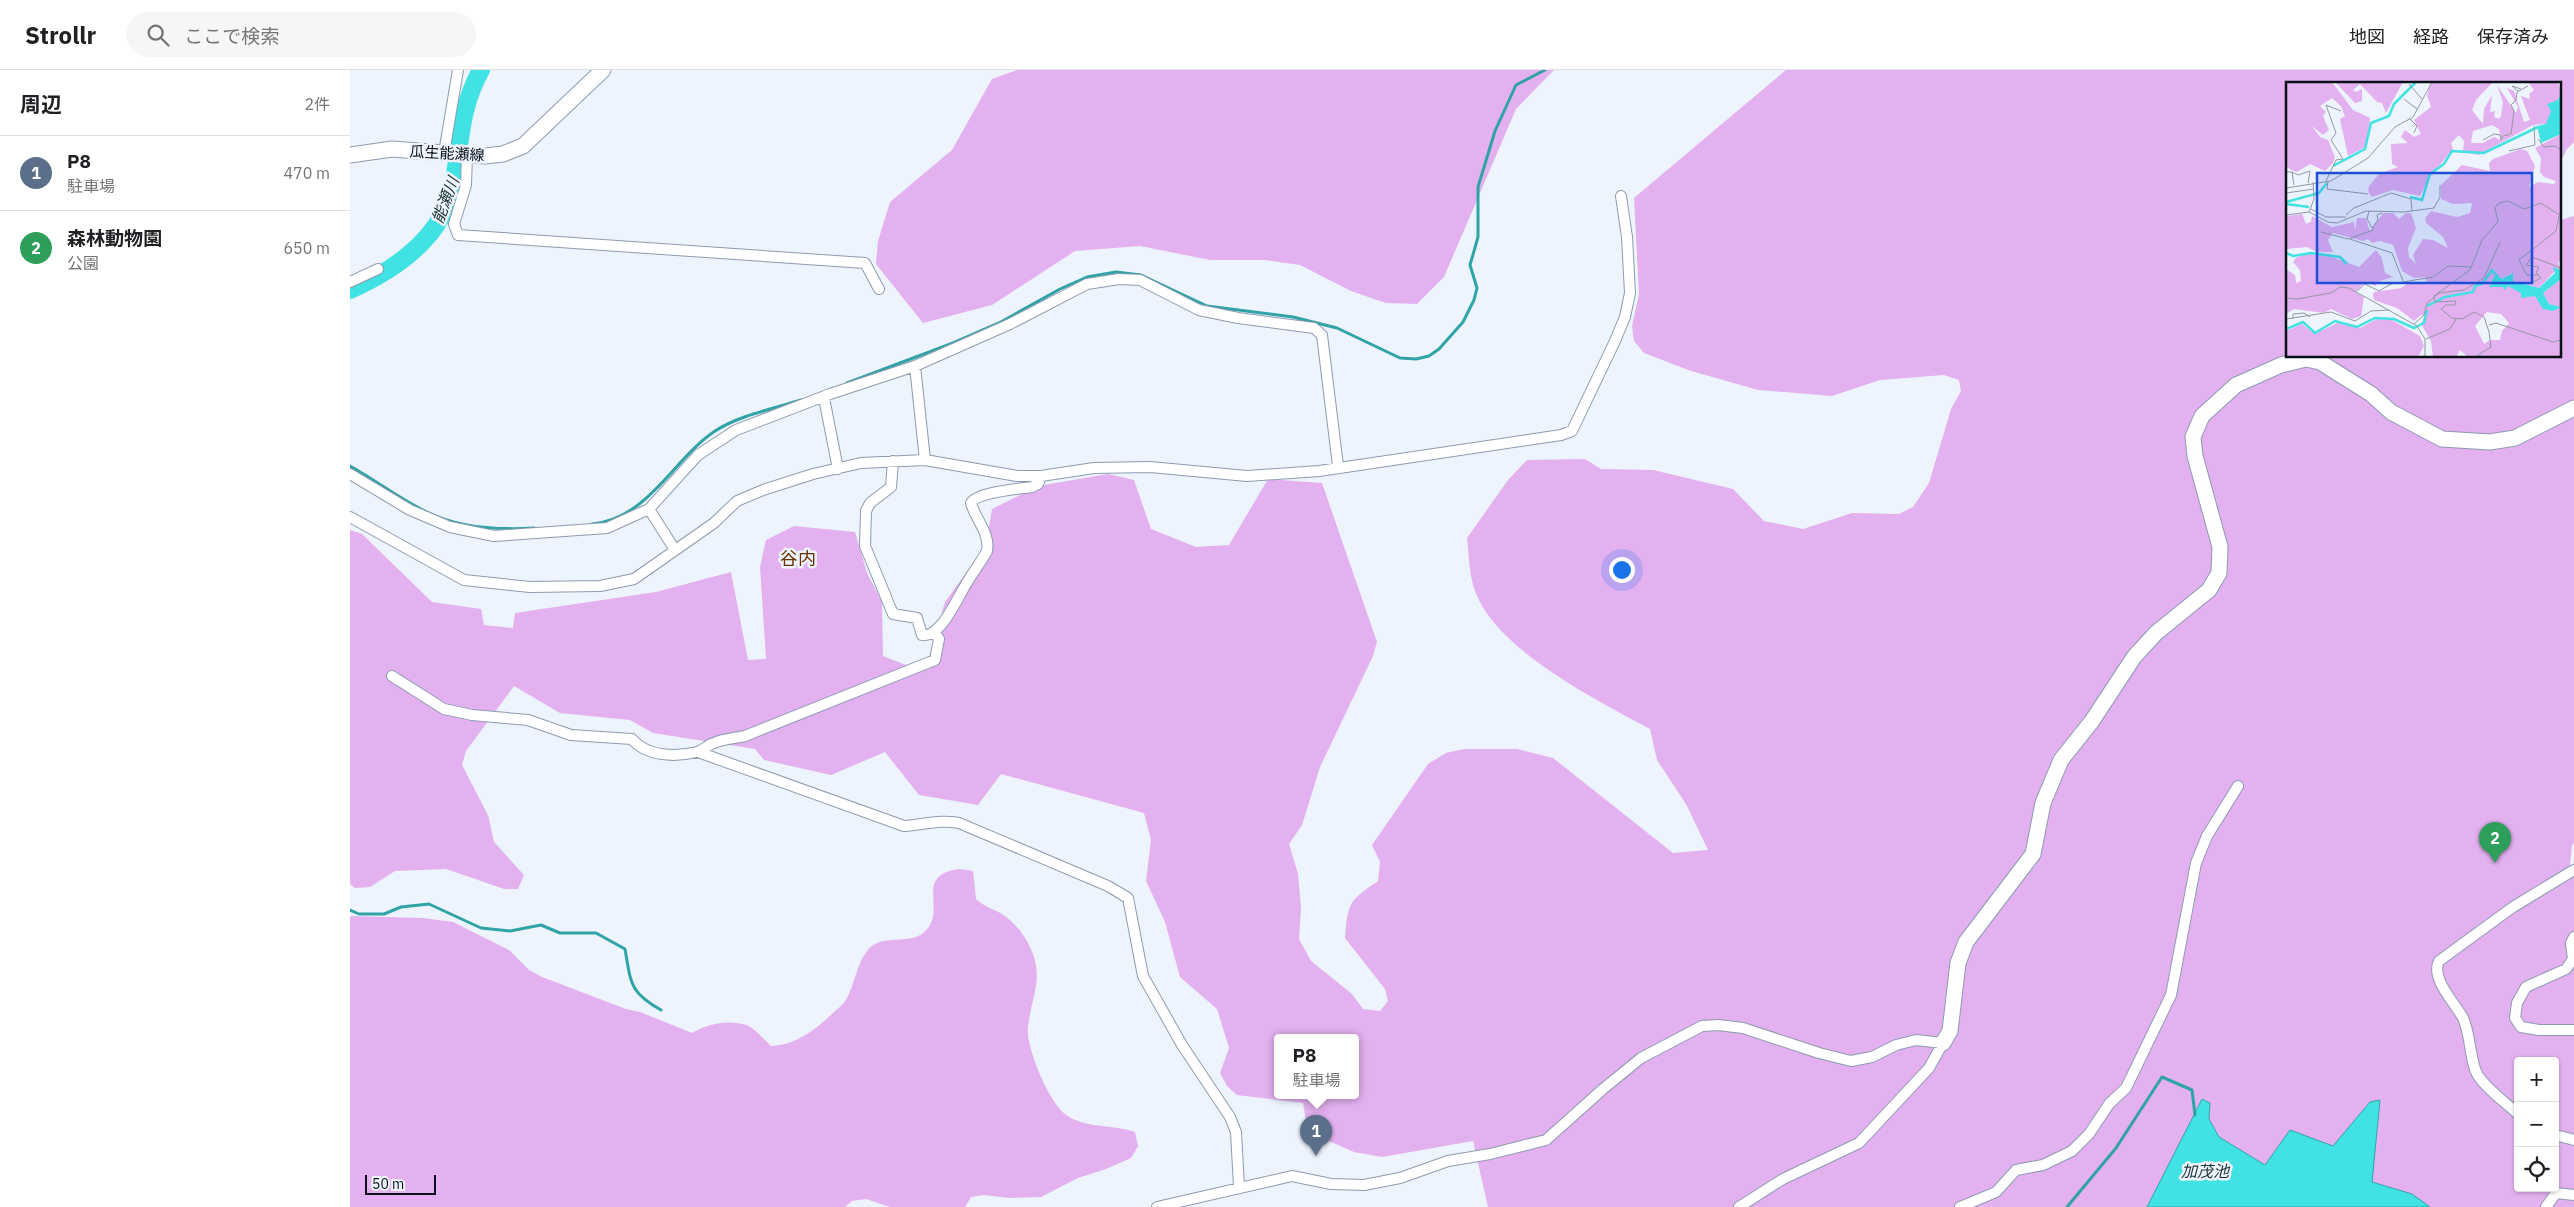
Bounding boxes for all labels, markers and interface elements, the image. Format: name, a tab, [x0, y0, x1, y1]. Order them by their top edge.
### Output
search box	[126, 12, 476, 57]
text: Strollr	[25, 19, 96, 51]
icon: search	[144, 21, 172, 49]
text: ここで検索	[184, 24, 279, 48]
text: 地図	[2349, 25, 2385, 48]
text: 経路	[2413, 25, 2449, 48]
text: 保存済み	[2477, 25, 2549, 48]
inset map	[2286, 82, 2562, 358]
text: 周辺	[20, 90, 62, 118]
text: 2件	[304, 94, 330, 114]
street label: 瓜生能瀬線	[409, 142, 485, 164]
text: P8	[67, 149, 91, 173]
text: 1	[31, 163, 41, 183]
text: 470 m	[283, 163, 330, 183]
water label: 能瀬川	[427, 172, 464, 226]
text: 駐車場	[67, 176, 115, 196]
text: 森林動物園	[67, 226, 162, 250]
text: 2	[31, 238, 41, 258]
text: 650 m	[283, 238, 330, 258]
text: 公園	[67, 253, 99, 273]
district label: 谷内	[780, 547, 816, 570]
your location	[1609, 557, 1635, 583]
pin: 2	[2479, 822, 2511, 863]
popup	[1274, 1034, 1359, 1099]
text: P8	[1292, 1043, 1316, 1067]
map controls	[2514, 1057, 2559, 1192]
button: +	[2514, 1057, 2559, 1102]
text: 駐車場	[1292, 1070, 1341, 1090]
button: −	[2514, 1102, 2559, 1147]
pin: 1	[1300, 1115, 1332, 1156]
button: locate	[2514, 1147, 2559, 1192]
water label: 加茂池	[2181, 1161, 2231, 1181]
scale bar	[365, 1172, 436, 1195]
text: 50 m	[372, 1175, 404, 1193]

